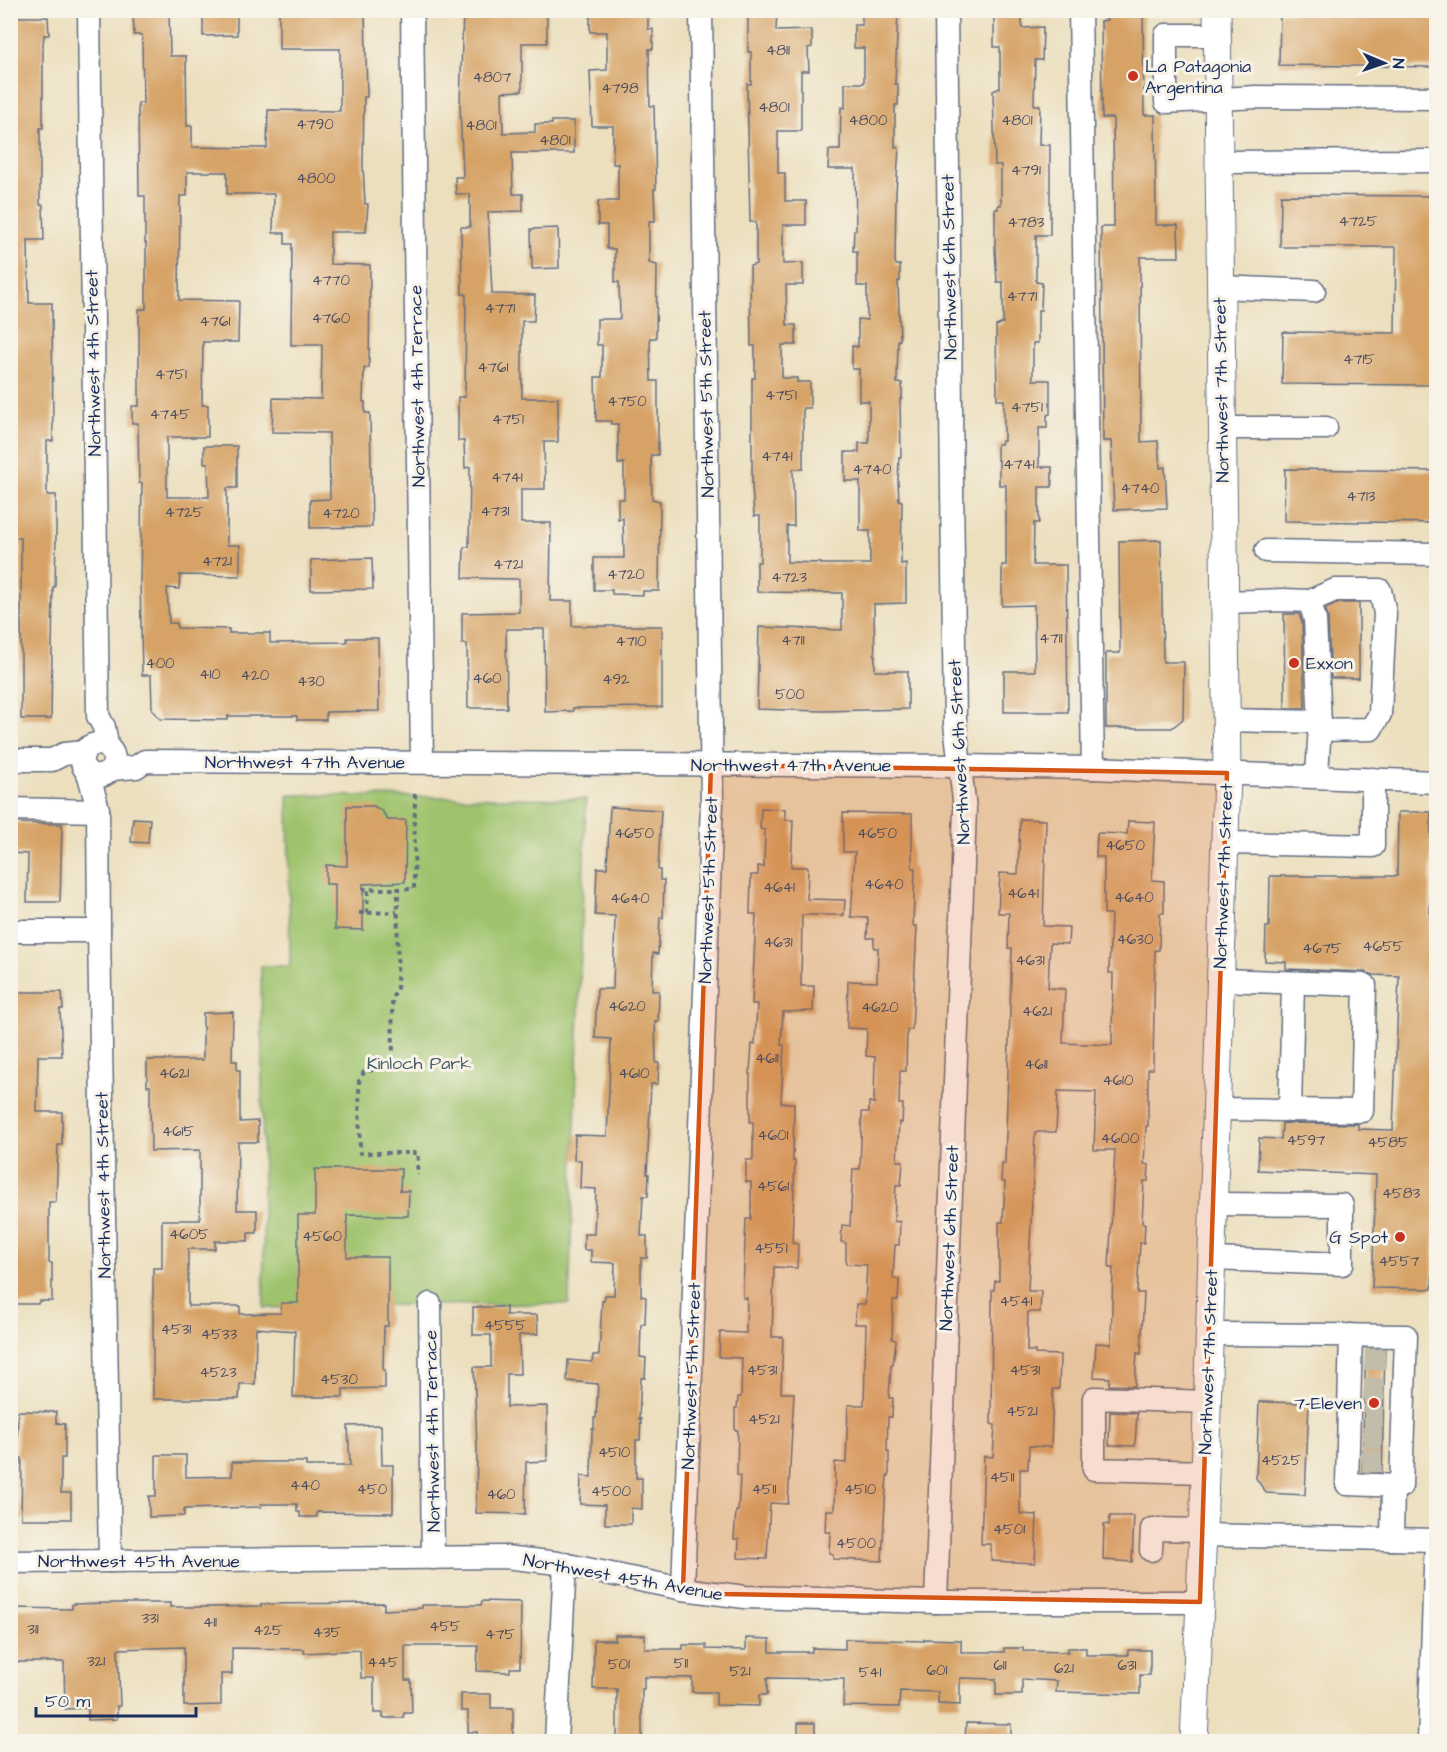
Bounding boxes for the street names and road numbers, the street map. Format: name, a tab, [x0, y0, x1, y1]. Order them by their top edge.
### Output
street label: Northwest 6th Street	[935, 173, 964, 360]
street label: Northwest 4th Street	[79, 269, 108, 456]
street label: Northwest 4th Terrace	[403, 284, 432, 487]
street label: Northwest 7th Street	[1207, 296, 1236, 483]
street label: Northwest 5th Street	[692, 310, 721, 498]
street label: Northwest 6th Street	[942, 658, 977, 845]
street label: Northwest 47th Avenue	[205, 750, 406, 775]
street label: Northwest 47th Avenue	[691, 753, 892, 778]
street label: Northwest 7th Street	[1208, 782, 1239, 969]
street label: Northwest 5th Street	[693, 795, 724, 984]
street label: Northwest 4th Street	[89, 1091, 118, 1278]
street label: Northwest 6th Street	[934, 1144, 965, 1331]
street label: Northwest 7th Street	[1193, 1268, 1224, 1455]
street label: Northwest 5th Street	[676, 1281, 707, 1470]
street label: Northwest 4th Terrace	[418, 1329, 447, 1532]
street label: Northwest 45th Avenue	[521, 1548, 725, 1607]
street label: Northwest 45th Avenue	[38, 1549, 240, 1574]

